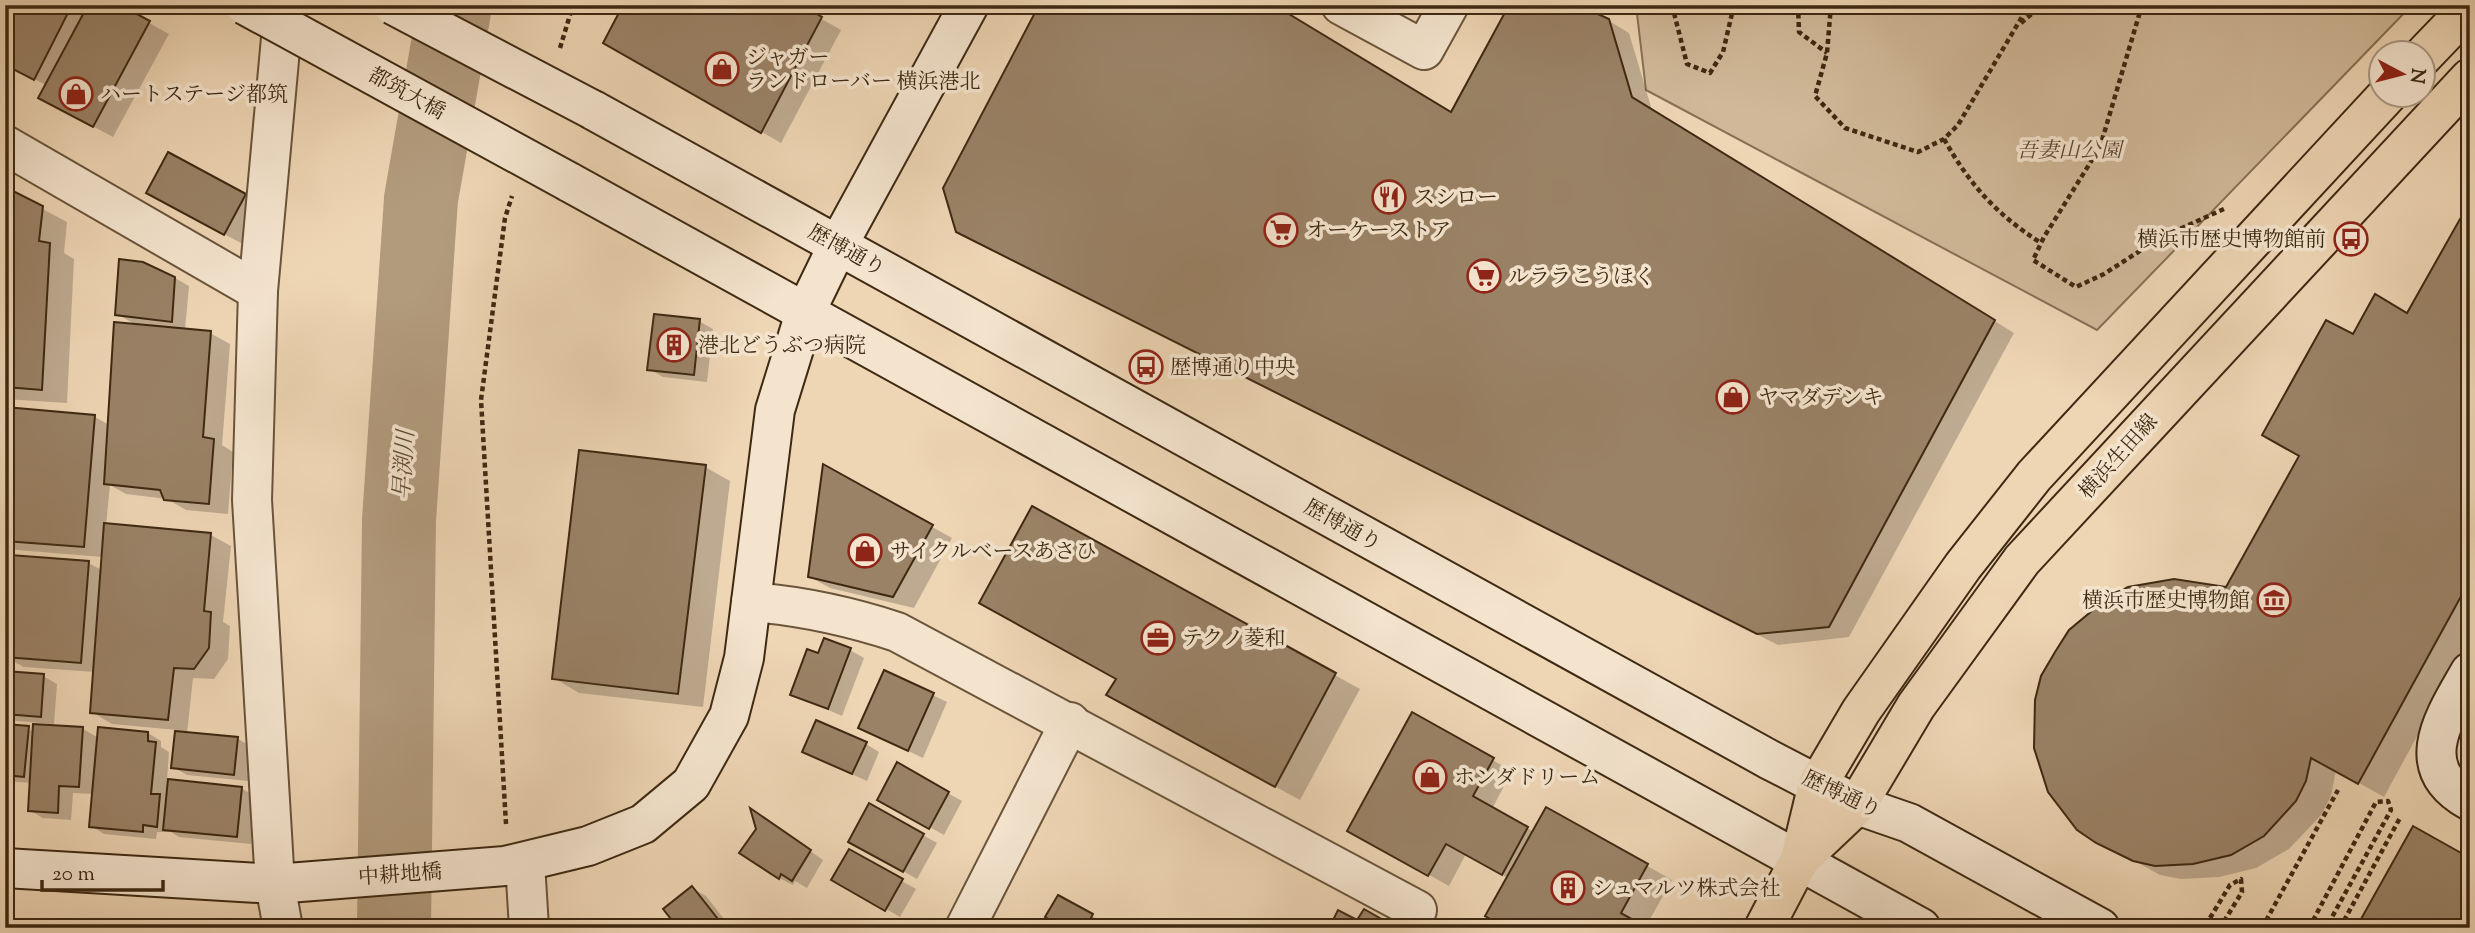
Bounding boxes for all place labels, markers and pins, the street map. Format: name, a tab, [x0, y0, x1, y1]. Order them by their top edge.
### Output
place label: ジャガー ランドローバー 横浜港北	[746, 44, 980, 98]
shop icon: ジャガー ランドローバー 横浜港北	[703, 50, 741, 88]
shop icon: ハートステージ都筑	[57, 75, 95, 113]
place label: ハートステージ都筑	[100, 81, 288, 111]
restaurant icon: スシロー	[1370, 178, 1408, 216]
place label: スシロー	[1414, 184, 1498, 214]
supermarket icon: オーケーストア	[1262, 211, 1300, 249]
place label: オーケーストア	[1306, 217, 1451, 247]
bus stop icon: 横浜市歴史博物館前	[2332, 220, 2370, 258]
place label: 横浜市歴史博物館前	[2137, 226, 2326, 256]
supermarket icon: ルララこうほく	[1465, 257, 1503, 295]
place label: ルララこうほく	[1508, 263, 1655, 293]
building icon: 港北どうぶつ病院	[655, 326, 693, 364]
place label: 港北どうぶつ病院	[698, 332, 866, 362]
bus stop icon: 歴博通り中央	[1127, 348, 1165, 386]
place label: 歴博通り中央	[1170, 354, 1296, 384]
shop icon: ヤマダデンキ	[1714, 378, 1752, 416]
place label: ヤマダデンキ	[1758, 384, 1884, 414]
shop icon: サイクルベースあさひ	[846, 532, 884, 570]
place label: サイクルベースあさひ	[890, 538, 1096, 568]
museum icon: 横浜市歴史博物館	[2255, 581, 2293, 619]
place label: 横浜市歴史博物館	[2082, 587, 2250, 617]
office icon: テクノ菱和	[1139, 619, 1177, 657]
place label: テクノ菱和	[1182, 625, 1286, 655]
shop icon: ホンダドリーム	[1411, 758, 1449, 796]
place label: ホンダドリーム	[1454, 764, 1600, 794]
building icon: シュマルツ株式会社	[1549, 869, 1587, 907]
place label: シュマルツ株式会社	[1592, 875, 1781, 905]

